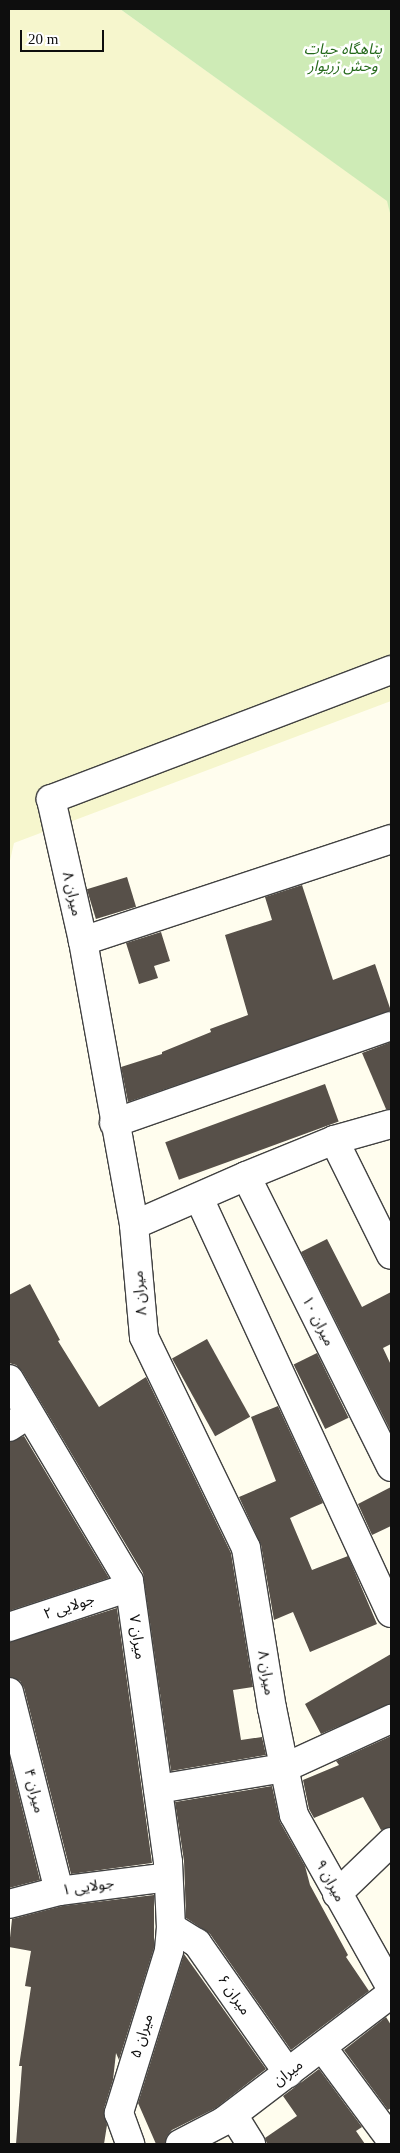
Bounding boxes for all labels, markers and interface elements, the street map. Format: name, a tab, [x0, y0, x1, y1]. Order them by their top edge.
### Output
scale bar	[22, 20, 106, 52]
text: 20 m	[28, 31, 58, 47]
park label: پناهگاه حیات وحش زریوار	[304, 40, 382, 75]
street label: میران ۸	[58, 870, 86, 918]
street label: میران ۸	[129, 1270, 151, 1316]
street label: میران ۱۰	[298, 1293, 338, 1349]
street label: جولایی ۲	[41, 1590, 97, 1624]
street label: میران ۷	[125, 1613, 149, 1661]
street label: میران ۸	[254, 1649, 278, 1697]
street label: میران ۴	[20, 1767, 48, 1815]
street label: میران ۹	[311, 1857, 349, 1905]
street label: جولایی ۱	[61, 1874, 115, 1900]
street label: میران ۶	[214, 1971, 254, 2019]
street label: میران ۵	[127, 2012, 157, 2060]
street label: میران	[269, 2056, 307, 2090]

